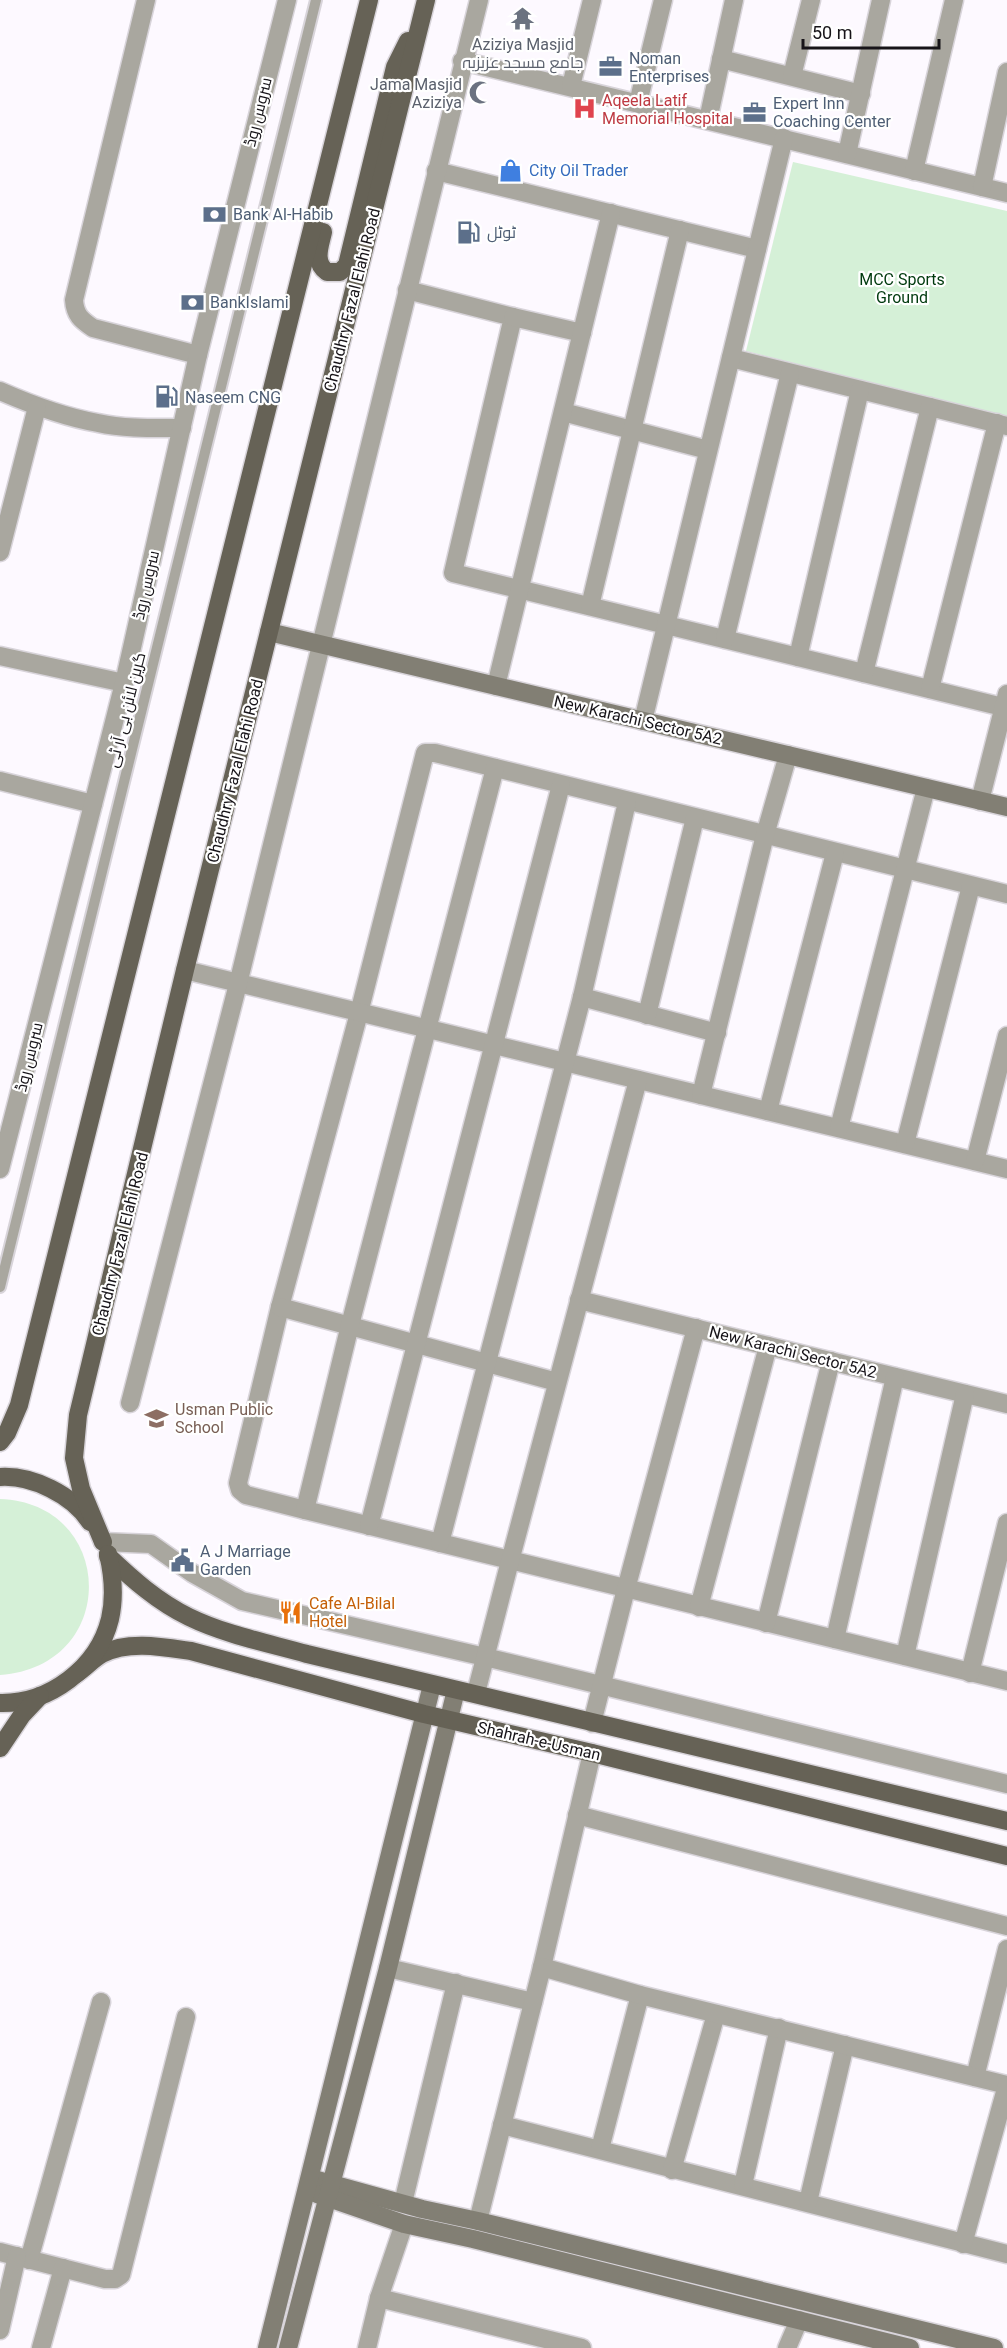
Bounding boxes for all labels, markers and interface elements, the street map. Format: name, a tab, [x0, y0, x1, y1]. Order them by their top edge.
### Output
temple icon: Aziziya Masjid جامع مسجد عزیزیہ	[510, 6, 536, 32]
scale bar	[803, 12, 940, 50]
text: 50 m	[812, 22, 852, 43]
place label: Aziziya Masjid جامع مسجد عزیزیہ	[462, 35, 584, 74]
place label: Noman Enterprises	[629, 49, 709, 86]
office icon: Noman Enterprises	[598, 54, 624, 80]
place label: Jama Masjid Aziziya	[370, 75, 462, 112]
street label: سروس روڈ	[240, 76, 277, 149]
mosque icon: Jama Masjid Aziziya	[467, 80, 493, 106]
place label: Aqeela Latif Memorial Hospital	[602, 91, 733, 128]
place label: Expert Inn Coaching Center	[773, 94, 892, 131]
hospital icon: Aqeela Latif Memorial Hospital	[571, 96, 597, 122]
office icon: Expert Inn Coaching Center	[742, 99, 768, 125]
shop icon: City Oil Trader	[498, 157, 524, 183]
place label: City Oil Trader	[529, 161, 629, 180]
bank icon: Bank Al-Habib	[202, 201, 228, 227]
place label: Bank Al-Habib	[233, 205, 333, 224]
street label: Chaudhry Fazal Elahi Road	[320, 206, 384, 394]
fuel station icon: ٹوٹل	[456, 219, 482, 245]
place label: ٹوٹل	[487, 223, 517, 243]
park label: MCC Sports Ground	[859, 270, 945, 307]
bank icon: BankIslami	[179, 289, 205, 315]
place label: BankIslami	[210, 293, 289, 312]
fuel station icon: Naseem CNG	[154, 384, 180, 410]
place label: Naseem CNG	[185, 388, 281, 407]
street label: سروس روڈ	[129, 549, 164, 622]
street label: گرین لائن بی آر ٹی	[103, 650, 150, 770]
street label: Chaudhry Fazal Elahi Road	[203, 677, 267, 865]
street label: New Karachi Sector 5A2	[552, 691, 724, 749]
street label: سروس روڈ	[11, 1021, 48, 1094]
street label: Chaudhry Fazal Elahi Road	[88, 1150, 152, 1338]
street label: New Karachi Sector 5A2	[707, 1322, 879, 1382]
place label: Usman Public School	[175, 1400, 273, 1437]
school or university icon: Usman Public School	[144, 1405, 170, 1431]
place label: A J Marriage Garden	[200, 1542, 291, 1579]
public building icon: A J Marriage Garden	[169, 1547, 195, 1573]
place label: Cafe Al-Bilal Hotel	[309, 1594, 395, 1631]
restaurant icon: Cafe Al-Bilal Hotel	[278, 1599, 304, 1625]
street label: Shahrah-e-Usman	[475, 1718, 603, 1764]

